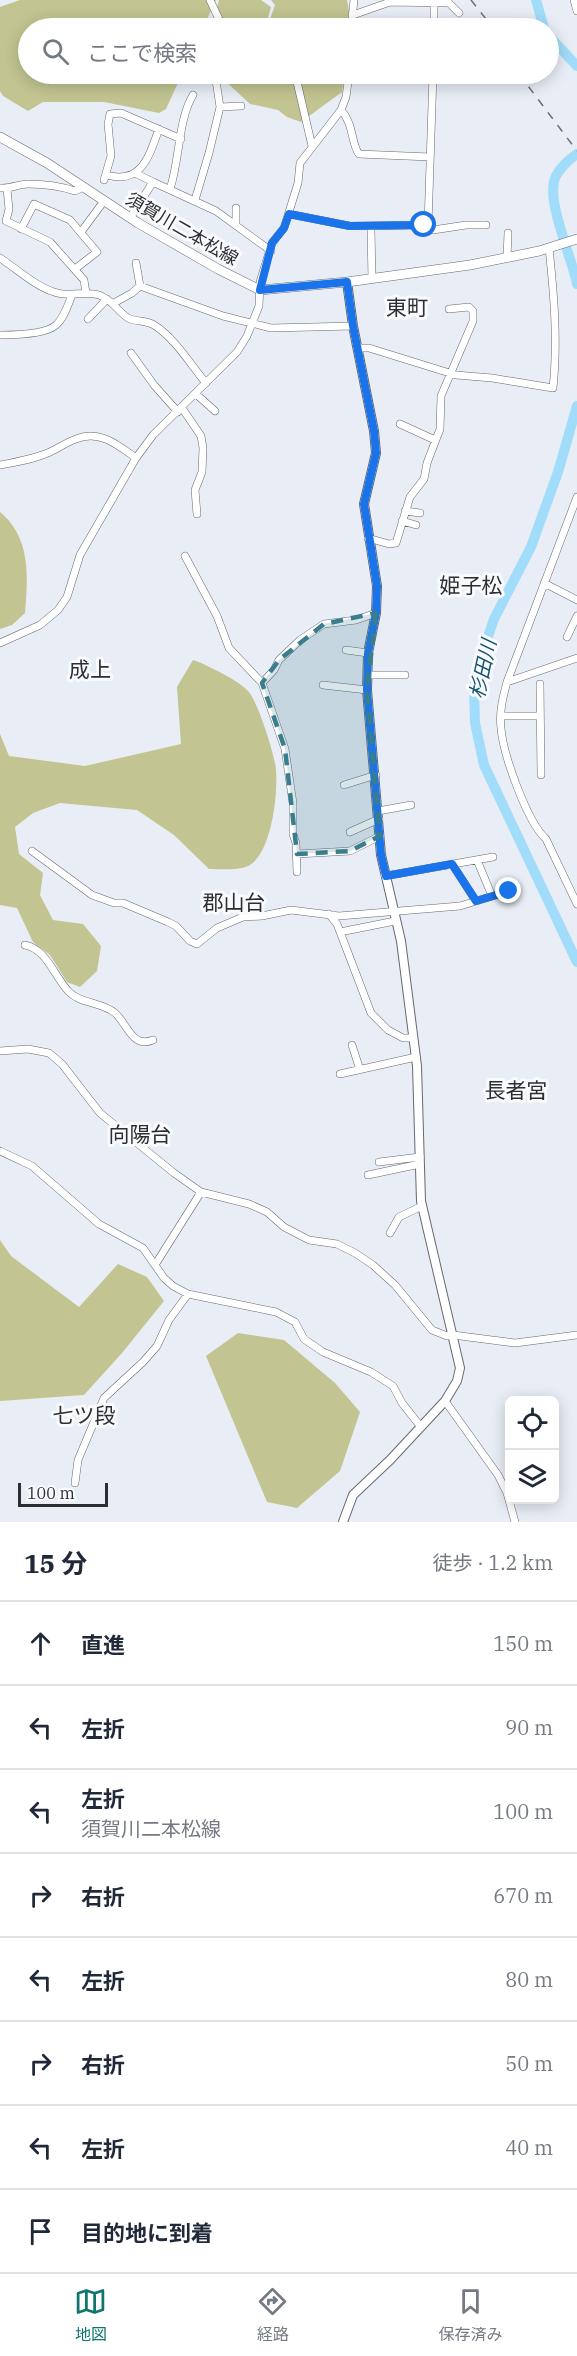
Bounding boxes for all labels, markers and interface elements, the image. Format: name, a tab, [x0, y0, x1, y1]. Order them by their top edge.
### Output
search box	[18, 18, 559, 84]
icon: search	[39, 35, 72, 68]
text: ここで検索	[87, 38, 197, 67]
street label: 須賀川二本松線	[122, 187, 243, 270]
route start	[410, 211, 436, 237]
district label: 東町	[386, 293, 428, 321]
district label: 姫子松	[440, 571, 503, 599]
water label: 杉田川	[463, 635, 502, 701]
district label: 成上	[69, 655, 111, 683]
route end	[495, 877, 521, 903]
district label: 郡山台	[203, 888, 266, 916]
district label: 長者宮	[485, 1076, 548, 1104]
district label: 向陽台	[109, 1120, 172, 1148]
map controls	[505, 1396, 559, 1504]
button: locate	[505, 1396, 559, 1450]
district label: 七ツ段	[53, 1401, 116, 1429]
button: layers	[505, 1450, 559, 1504]
scale bar	[18, 1480, 108, 1508]
text: 100 m	[27, 1483, 75, 1503]
text: 15 分	[24, 1546, 87, 1580]
text: 徒歩 · 1.2 km	[433, 1549, 553, 1576]
icon: ahead	[24, 1627, 57, 1660]
text: 直進	[81, 1630, 125, 1659]
text: 150 m	[493, 1630, 553, 1657]
icon: left	[24, 1711, 57, 1744]
text: 左折	[81, 1714, 125, 1743]
text: 90 m	[505, 1714, 553, 1741]
text: 左折	[81, 1784, 125, 1813]
icon: left	[24, 1795, 57, 1828]
text: 100 m	[493, 1798, 553, 1825]
text: 須賀川二本松線	[81, 1815, 221, 1842]
icon: right	[24, 1879, 57, 1912]
text: 右折	[81, 1882, 125, 1911]
text: 670 m	[493, 1882, 553, 1909]
icon: left	[24, 1963, 57, 1996]
text: 左折	[81, 1966, 125, 1995]
text: 80 m	[505, 1966, 553, 1993]
icon: right	[24, 2047, 57, 2080]
text: 右折	[81, 2050, 125, 2079]
text: 50 m	[505, 2050, 553, 2077]
icon: left	[24, 2131, 57, 2164]
text: 左折	[81, 2134, 125, 2163]
text: 40 m	[505, 2134, 553, 2161]
icon: arrive	[24, 2215, 57, 2248]
text: 目的地に到着	[81, 2218, 213, 2247]
tab: 地図	[74, 2285, 107, 2345]
tab: 経路	[256, 2285, 289, 2345]
tab: 保存済み	[438, 2285, 502, 2345]

